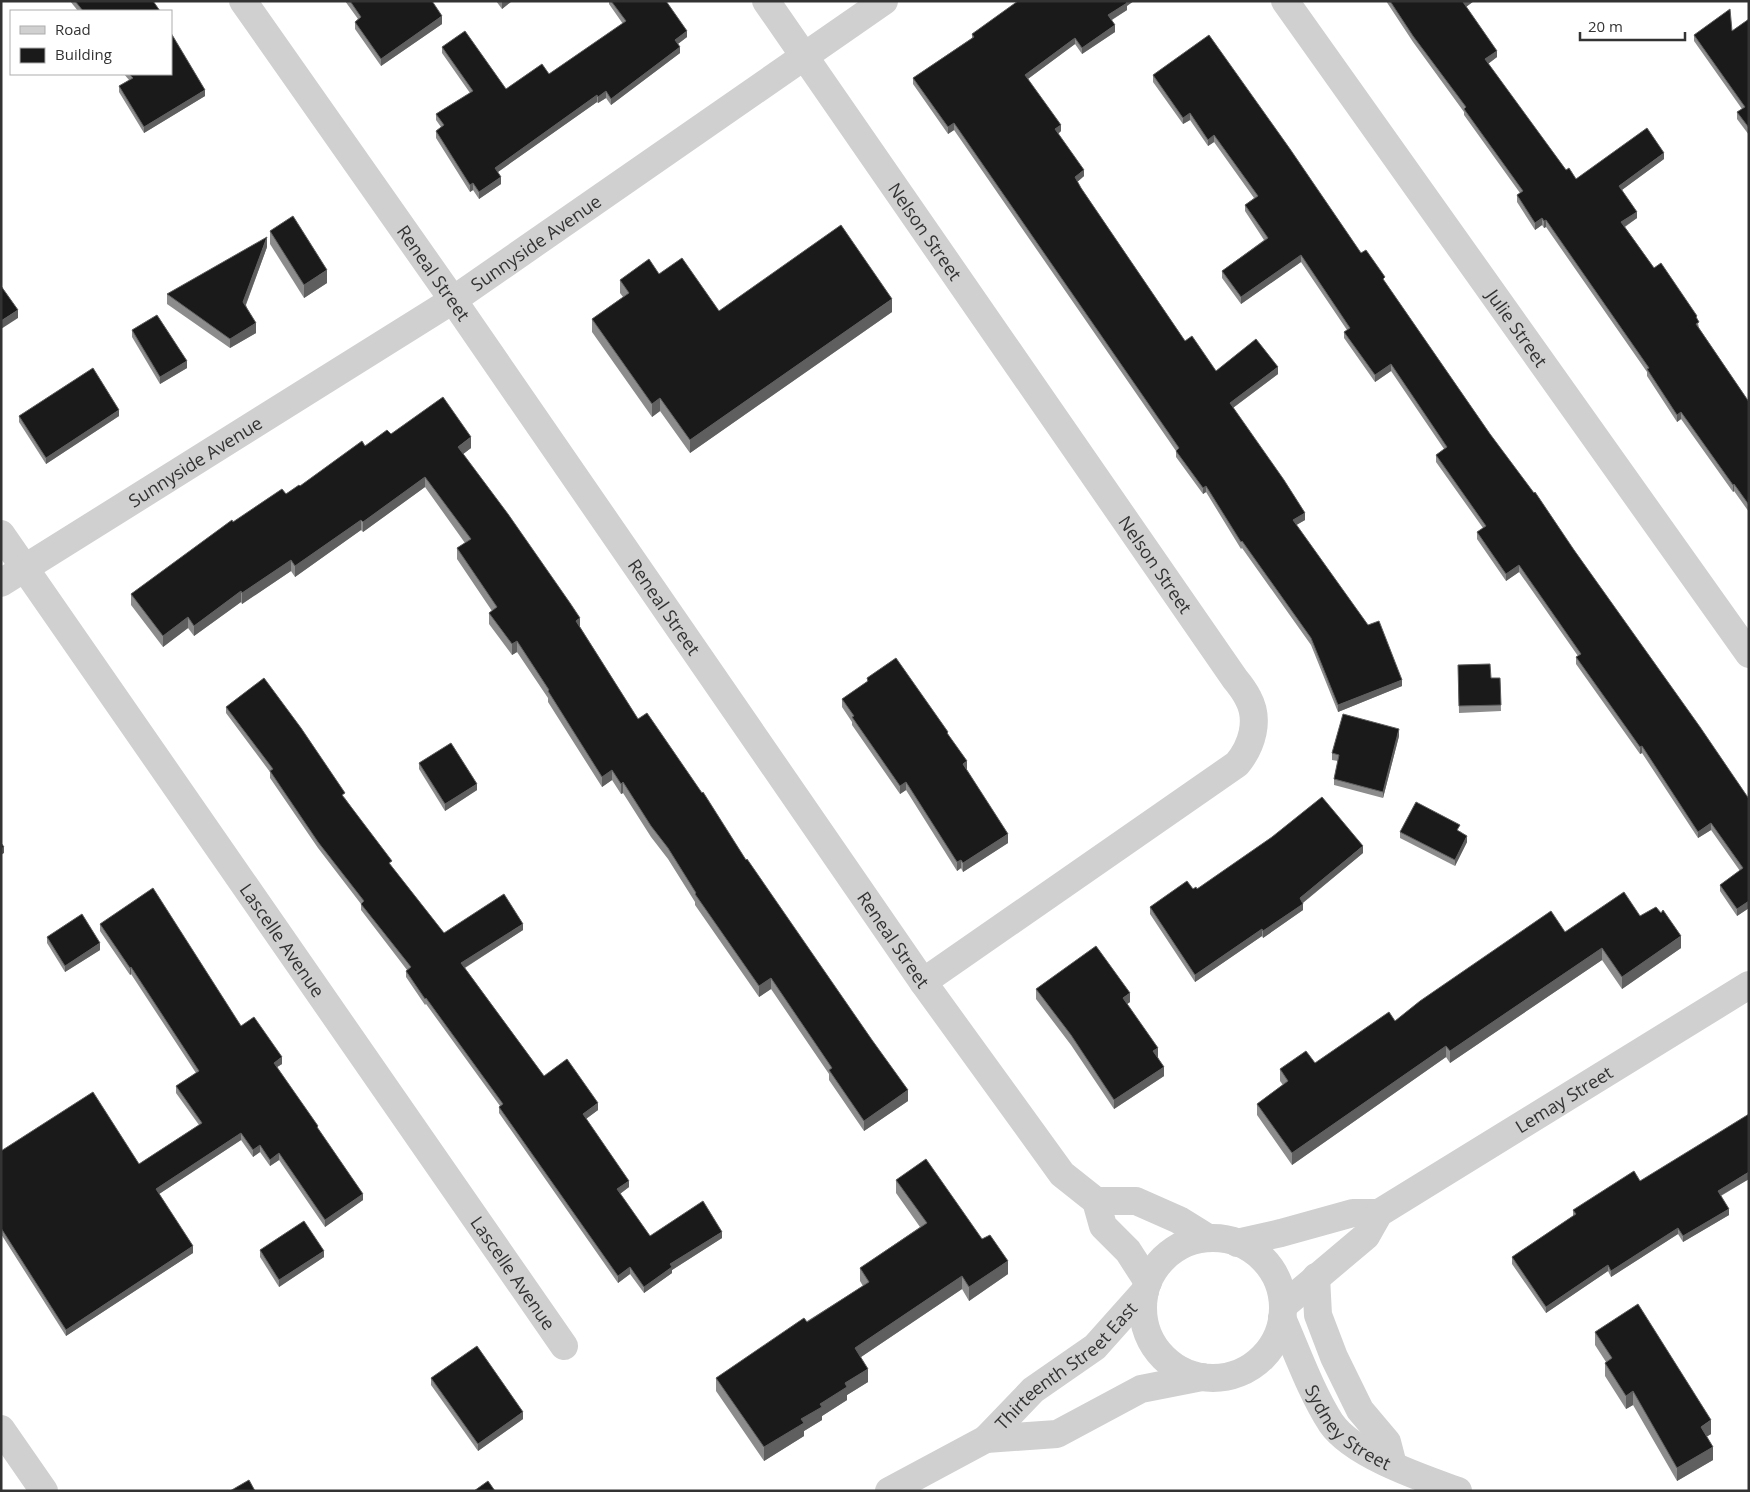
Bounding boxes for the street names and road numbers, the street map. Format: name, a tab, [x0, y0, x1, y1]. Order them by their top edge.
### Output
street label: Nelson Street	[883, 178, 967, 285]
street label: Sunnyside Avenue	[466, 189, 606, 296]
street label: Reneal Street	[392, 220, 476, 325]
street label: Julie Street	[1480, 283, 1553, 372]
street label: Sunnyside Avenue	[124, 411, 267, 512]
street label: Nelson Street	[1113, 511, 1198, 618]
street label: Reneal Street	[623, 554, 706, 660]
street label: Lascelle Avenue	[235, 878, 330, 1002]
street label: Reneal Street	[852, 887, 935, 993]
street label: Lemay Street	[1511, 1060, 1617, 1138]
street label: Lascelle Avenue	[465, 1211, 561, 1334]
street label: Thirteenth Street East	[990, 1297, 1142, 1435]
street label: Sydney Street	[1300, 1380, 1395, 1475]

